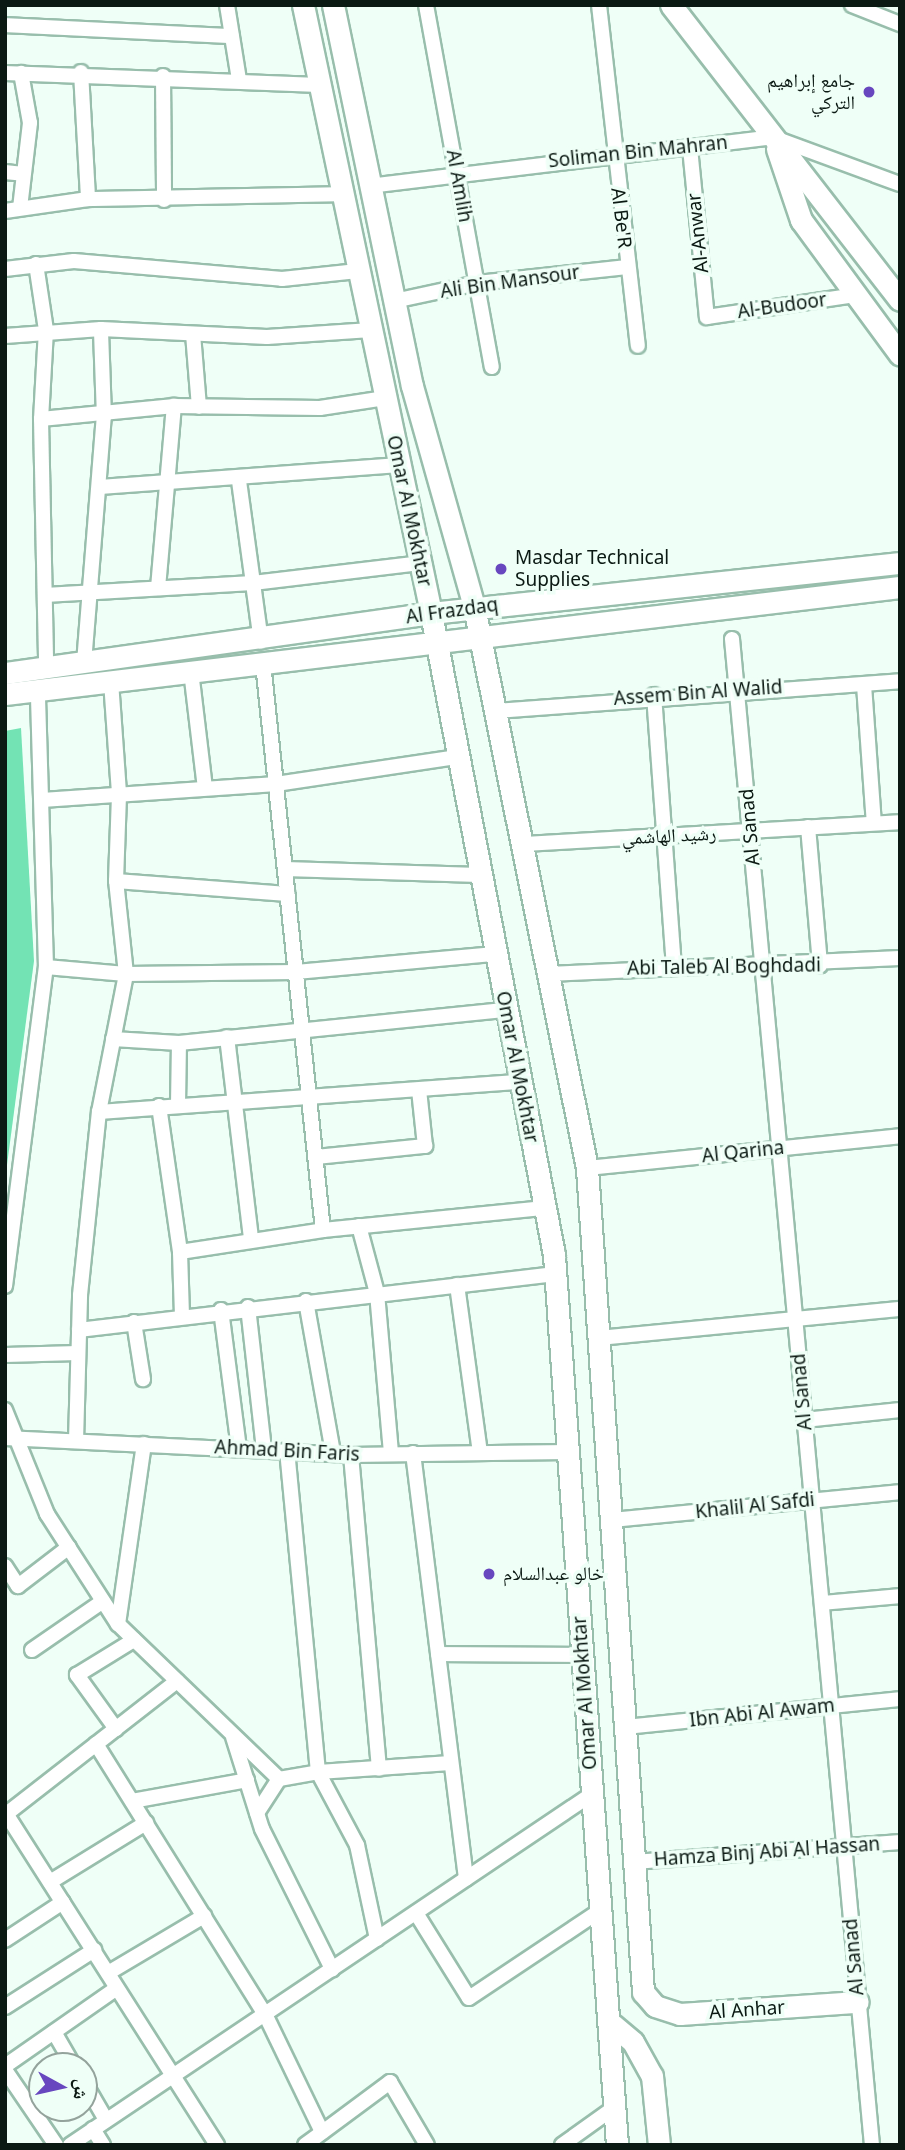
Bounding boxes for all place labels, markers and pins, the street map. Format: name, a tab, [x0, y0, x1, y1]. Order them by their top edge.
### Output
place label: جامع إبراهيم التركي	[767, 70, 855, 114]
marker: جامع إبراهيم التركي	[861, 84, 877, 100]
place label: Masdar Technical Supplies	[515, 547, 669, 591]
marker: Masdar Technical Supplies	[493, 561, 509, 577]
place label: خالو عبدالسلام	[503, 1563, 604, 1585]
marker: خالو عبدالسلام	[481, 1566, 497, 1582]

